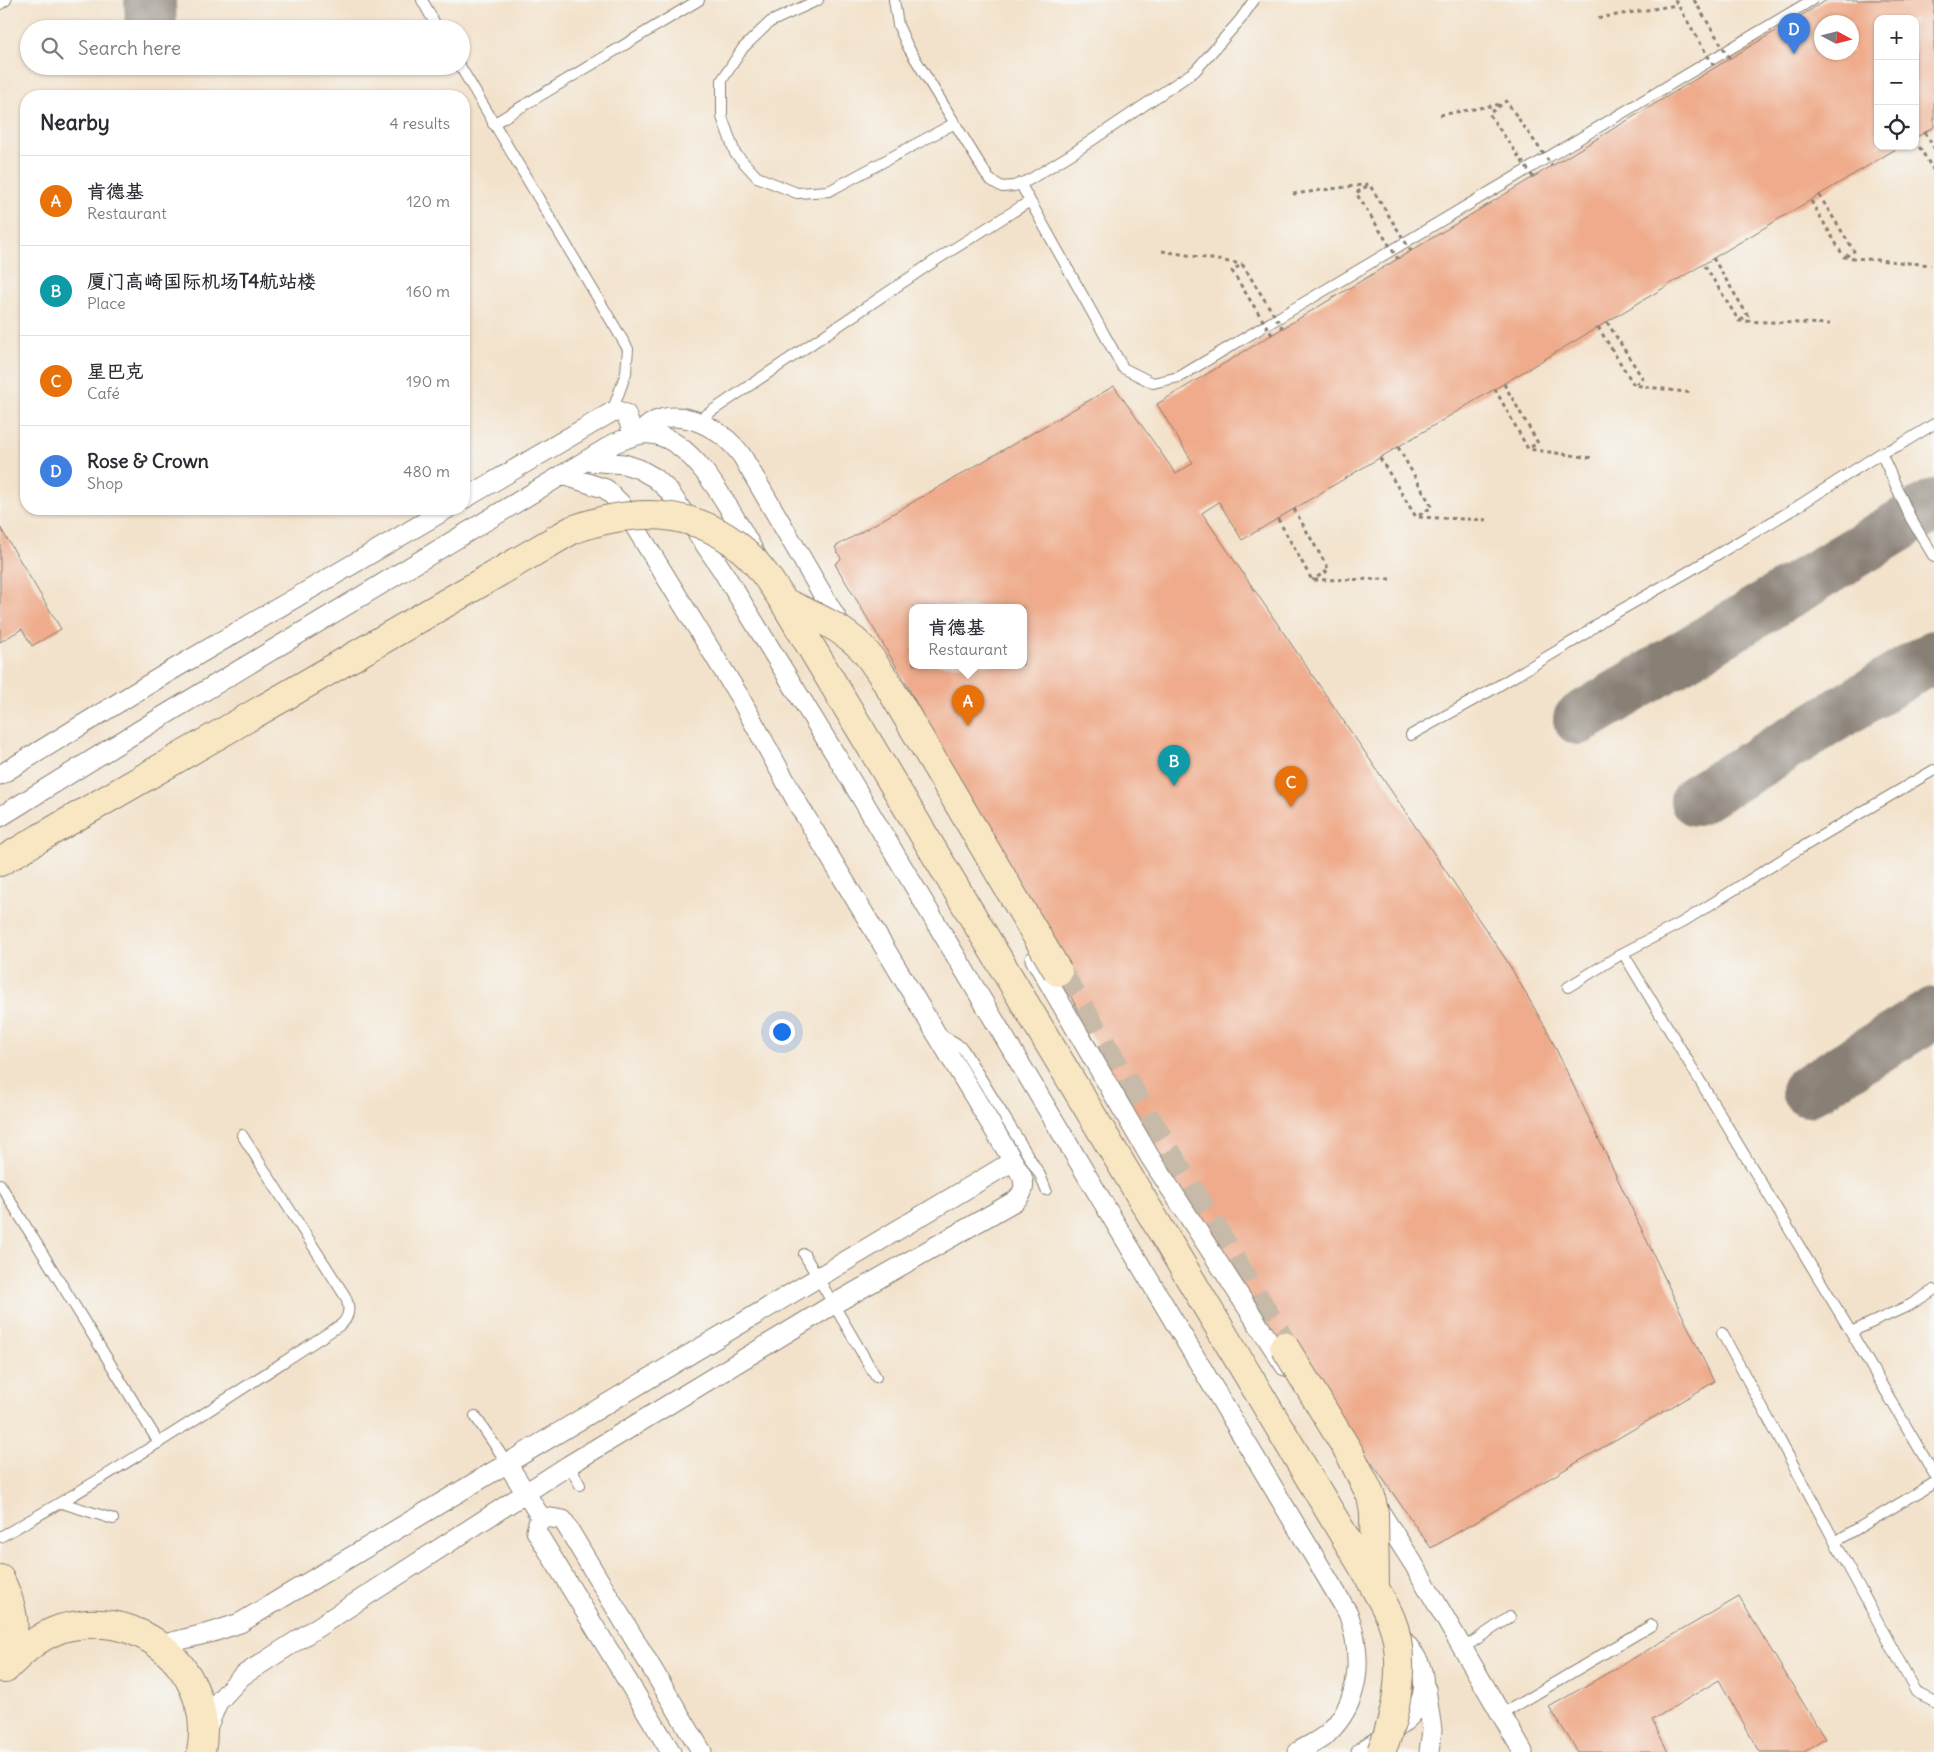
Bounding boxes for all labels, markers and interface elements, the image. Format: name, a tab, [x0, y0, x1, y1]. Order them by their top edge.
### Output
pin: D	[1778, 13, 1810, 54]
north arrow	[1814, 15, 1859, 60]
map controls	[1874, 15, 1919, 150]
button: +	[1874, 15, 1919, 60]
search box	[20, 20, 470, 75]
icon: search	[38, 34, 66, 62]
text: Search here	[78, 36, 181, 60]
button: −	[1874, 60, 1919, 105]
button: locate	[1874, 105, 1919, 150]
text: Nearby	[40, 109, 110, 136]
text: 4 results	[389, 113, 450, 133]
text: 肯德基	[87, 179, 144, 203]
text: A	[51, 191, 61, 211]
text: 120 m	[407, 191, 450, 211]
text: Restaurant	[87, 203, 167, 223]
text: 厦门高崎国际机场T4航站楼	[87, 269, 316, 293]
text: B	[51, 281, 61, 301]
text: 160 m	[406, 281, 450, 301]
text: Place	[87, 293, 126, 313]
text: 星巴克	[87, 359, 144, 383]
text: C	[51, 371, 61, 391]
text: 190 m	[406, 371, 450, 391]
text: Café	[87, 383, 120, 403]
text: Rose & Crown	[87, 449, 209, 473]
text: D	[50, 461, 62, 481]
text: 480 m	[403, 461, 450, 481]
text: Shop	[87, 473, 123, 493]
popup	[909, 604, 1027, 669]
text: 肯德基	[928, 615, 985, 639]
text: Restaurant	[928, 639, 1008, 659]
pin: A	[952, 685, 984, 726]
pin: B	[1158, 745, 1190, 786]
pin: C	[1275, 766, 1307, 807]
your location	[769, 1019, 795, 1045]

